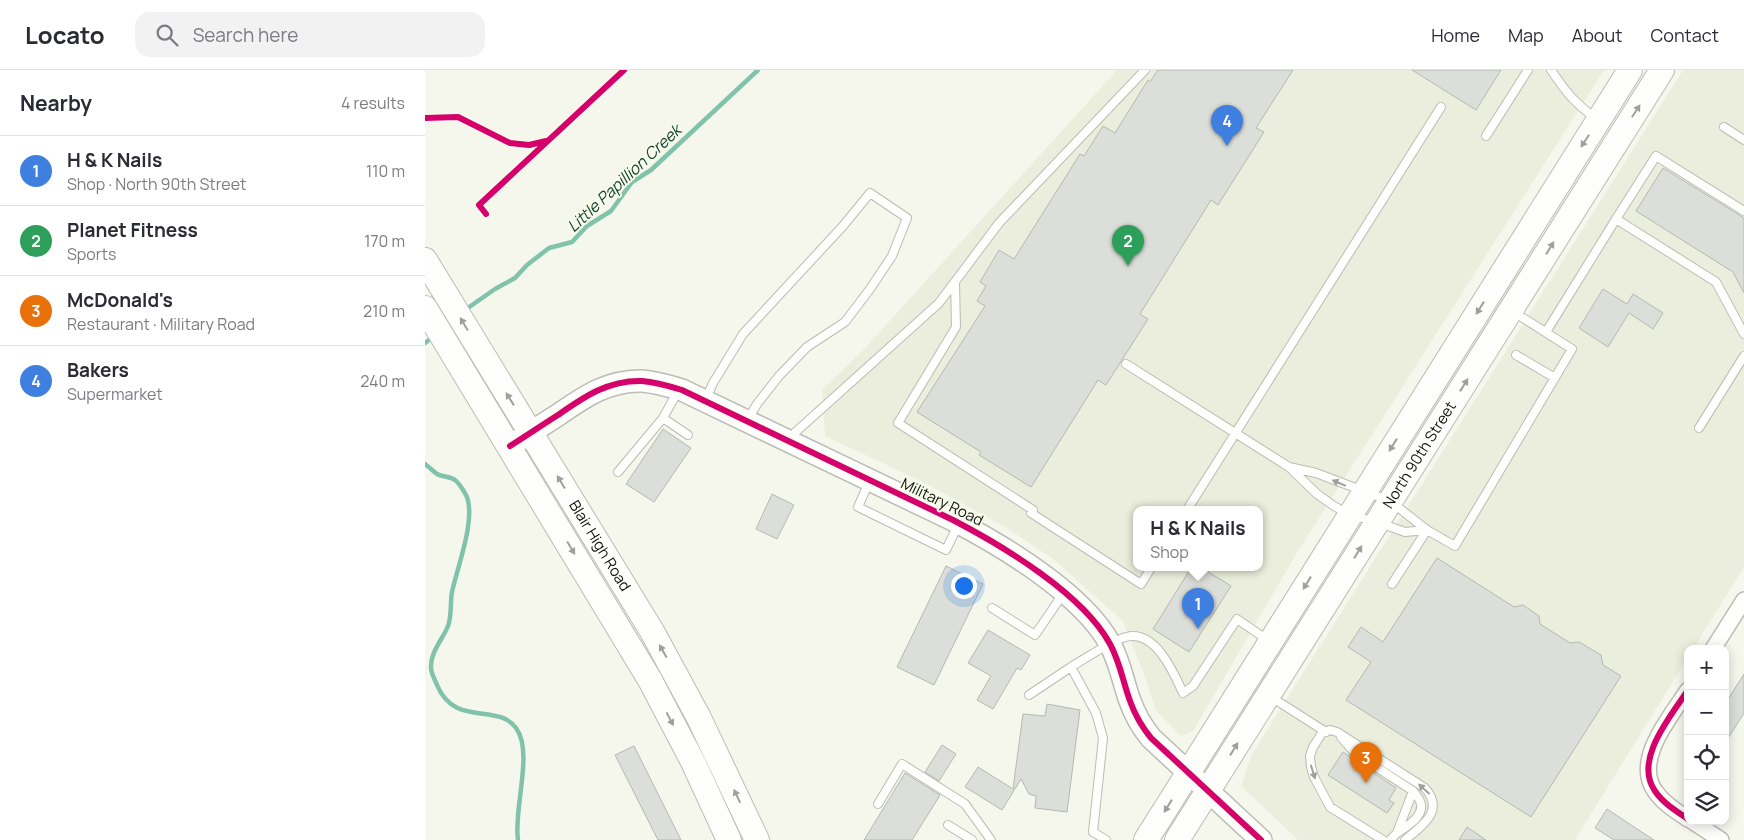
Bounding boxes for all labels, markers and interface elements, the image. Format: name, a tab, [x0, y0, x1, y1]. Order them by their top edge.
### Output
search box	[135, 12, 485, 57]
text: Locato	[25, 18, 105, 51]
icon: search	[153, 21, 181, 49]
text: Search here	[193, 22, 298, 48]
text: Home	[1431, 23, 1480, 47]
text: Map	[1508, 23, 1544, 47]
text: About	[1572, 23, 1622, 47]
text: Contact	[1650, 23, 1719, 47]
text: Nearby	[20, 89, 92, 117]
text: 4 results	[341, 92, 405, 114]
one-way arrow	[1632, 104, 1641, 118]
pin: 4	[1211, 105, 1243, 146]
water label: Little Papillion Creek	[562, 118, 687, 237]
one-way arrow	[1581, 134, 1590, 147]
text: H & K Nails	[67, 147, 162, 173]
text: 1	[32, 160, 40, 182]
text: 110 m	[366, 160, 405, 182]
text: Shop · North 90th Street	[67, 173, 246, 195]
text: Planet Fitness	[67, 217, 198, 243]
pin: 2	[1112, 225, 1144, 266]
text: 2	[31, 230, 41, 252]
text: 170 m	[364, 230, 405, 252]
one-way arrow	[1546, 241, 1555, 254]
text: Sports	[67, 243, 116, 265]
text: McDonald's	[67, 287, 173, 313]
text: 3	[31, 300, 41, 322]
text: 210 m	[363, 300, 405, 322]
one-way arrow	[1475, 301, 1484, 314]
text: Restaurant · Military Road	[67, 313, 255, 335]
one-way arrow	[459, 317, 468, 330]
text: Bakers	[67, 357, 129, 383]
text: 4	[31, 370, 41, 392]
text: 240 m	[360, 370, 405, 392]
one-way arrow	[1459, 379, 1468, 392]
text: Supermarket	[67, 383, 163, 405]
one-way arrow	[505, 393, 514, 406]
street label: North 90th Street	[1377, 397, 1461, 512]
one-way arrow	[1389, 439, 1398, 452]
street label: Military Road	[898, 473, 987, 531]
one-way arrow	[556, 476, 565, 489]
one-way arrow	[1332, 478, 1346, 486]
street label: Blair High Road	[564, 496, 636, 595]
popup	[1133, 506, 1263, 571]
text: H & K Nails	[1150, 515, 1246, 541]
text: Shop	[1150, 541, 1189, 563]
one-way arrow	[567, 542, 576, 555]
one-way arrow	[1353, 545, 1363, 559]
your location	[951, 573, 977, 599]
one-way arrow	[1303, 577, 1312, 590]
pin: 1	[1182, 588, 1214, 629]
one-way arrow	[659, 644, 667, 659]
map controls	[1684, 645, 1729, 825]
button: +	[1684, 645, 1729, 690]
button: −	[1684, 690, 1729, 735]
one-way arrow	[666, 712, 674, 726]
button: locate	[1684, 735, 1729, 780]
one-way arrow	[1229, 742, 1239, 755]
pin: 3	[1350, 742, 1382, 783]
one-way arrow	[1309, 764, 1317, 779]
button: layers	[1684, 780, 1729, 825]
one-way arrow	[1418, 783, 1430, 795]
one-way arrow	[732, 789, 740, 803]
one-way arrow	[1163, 800, 1172, 813]

